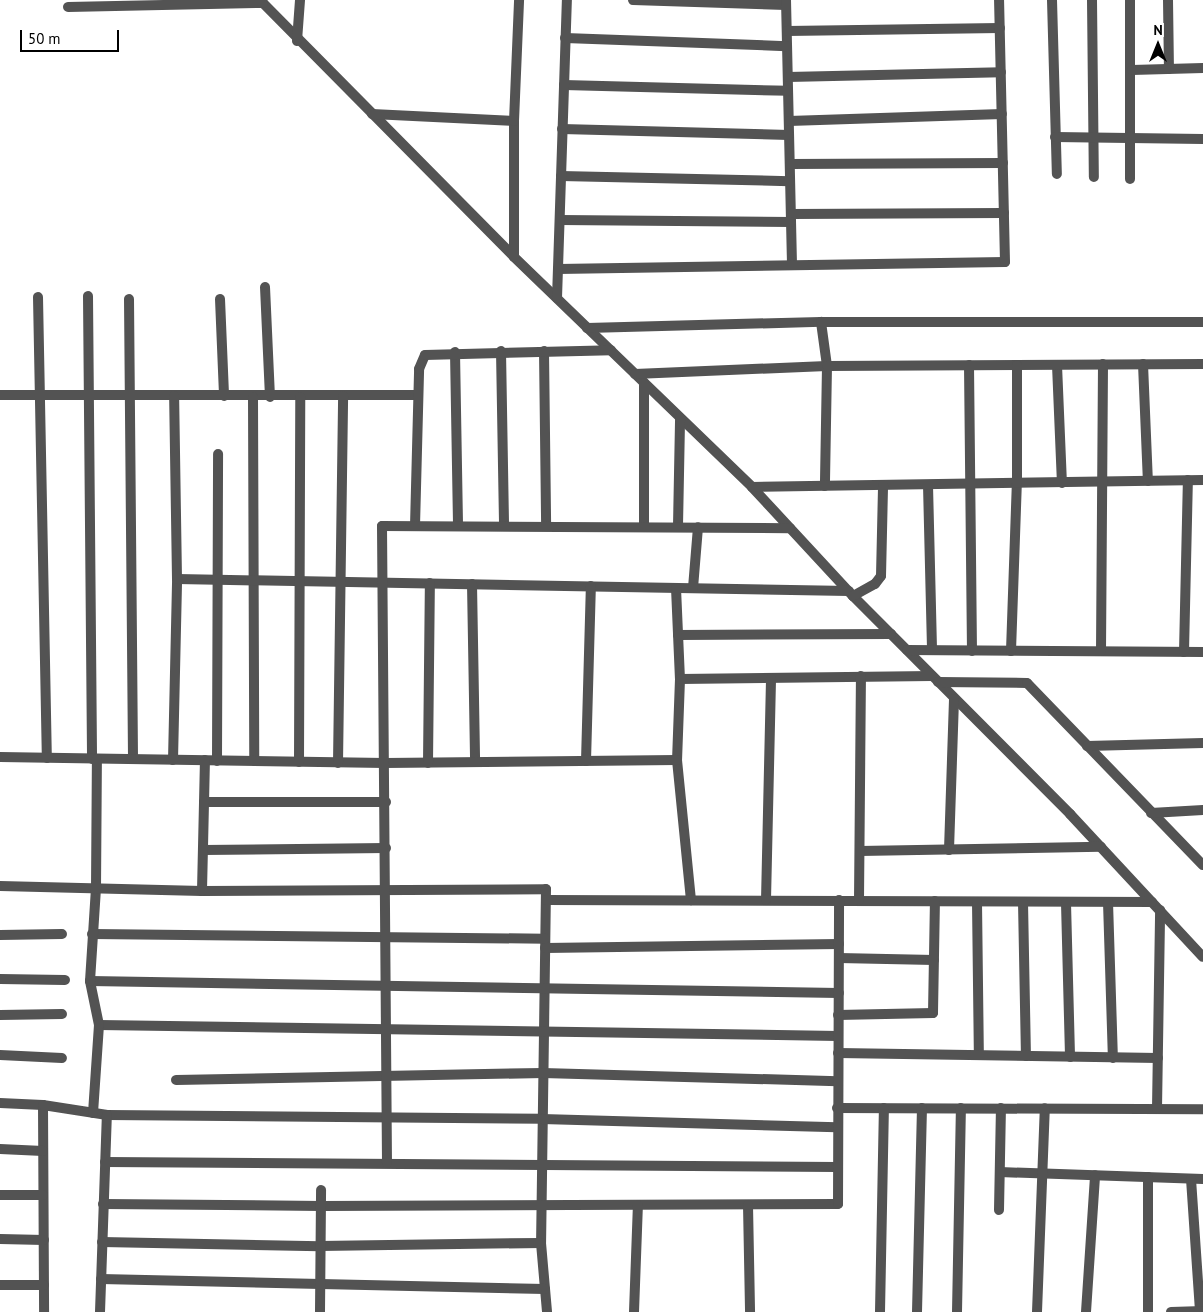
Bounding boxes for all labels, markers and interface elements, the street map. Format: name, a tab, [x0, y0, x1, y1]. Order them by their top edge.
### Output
scale bar	[22, 20, 121, 52]
north arrow	[1133, 20, 1183, 70]
text: N	[1153, 21, 1163, 39]
text: 50 m	[28, 29, 61, 48]

